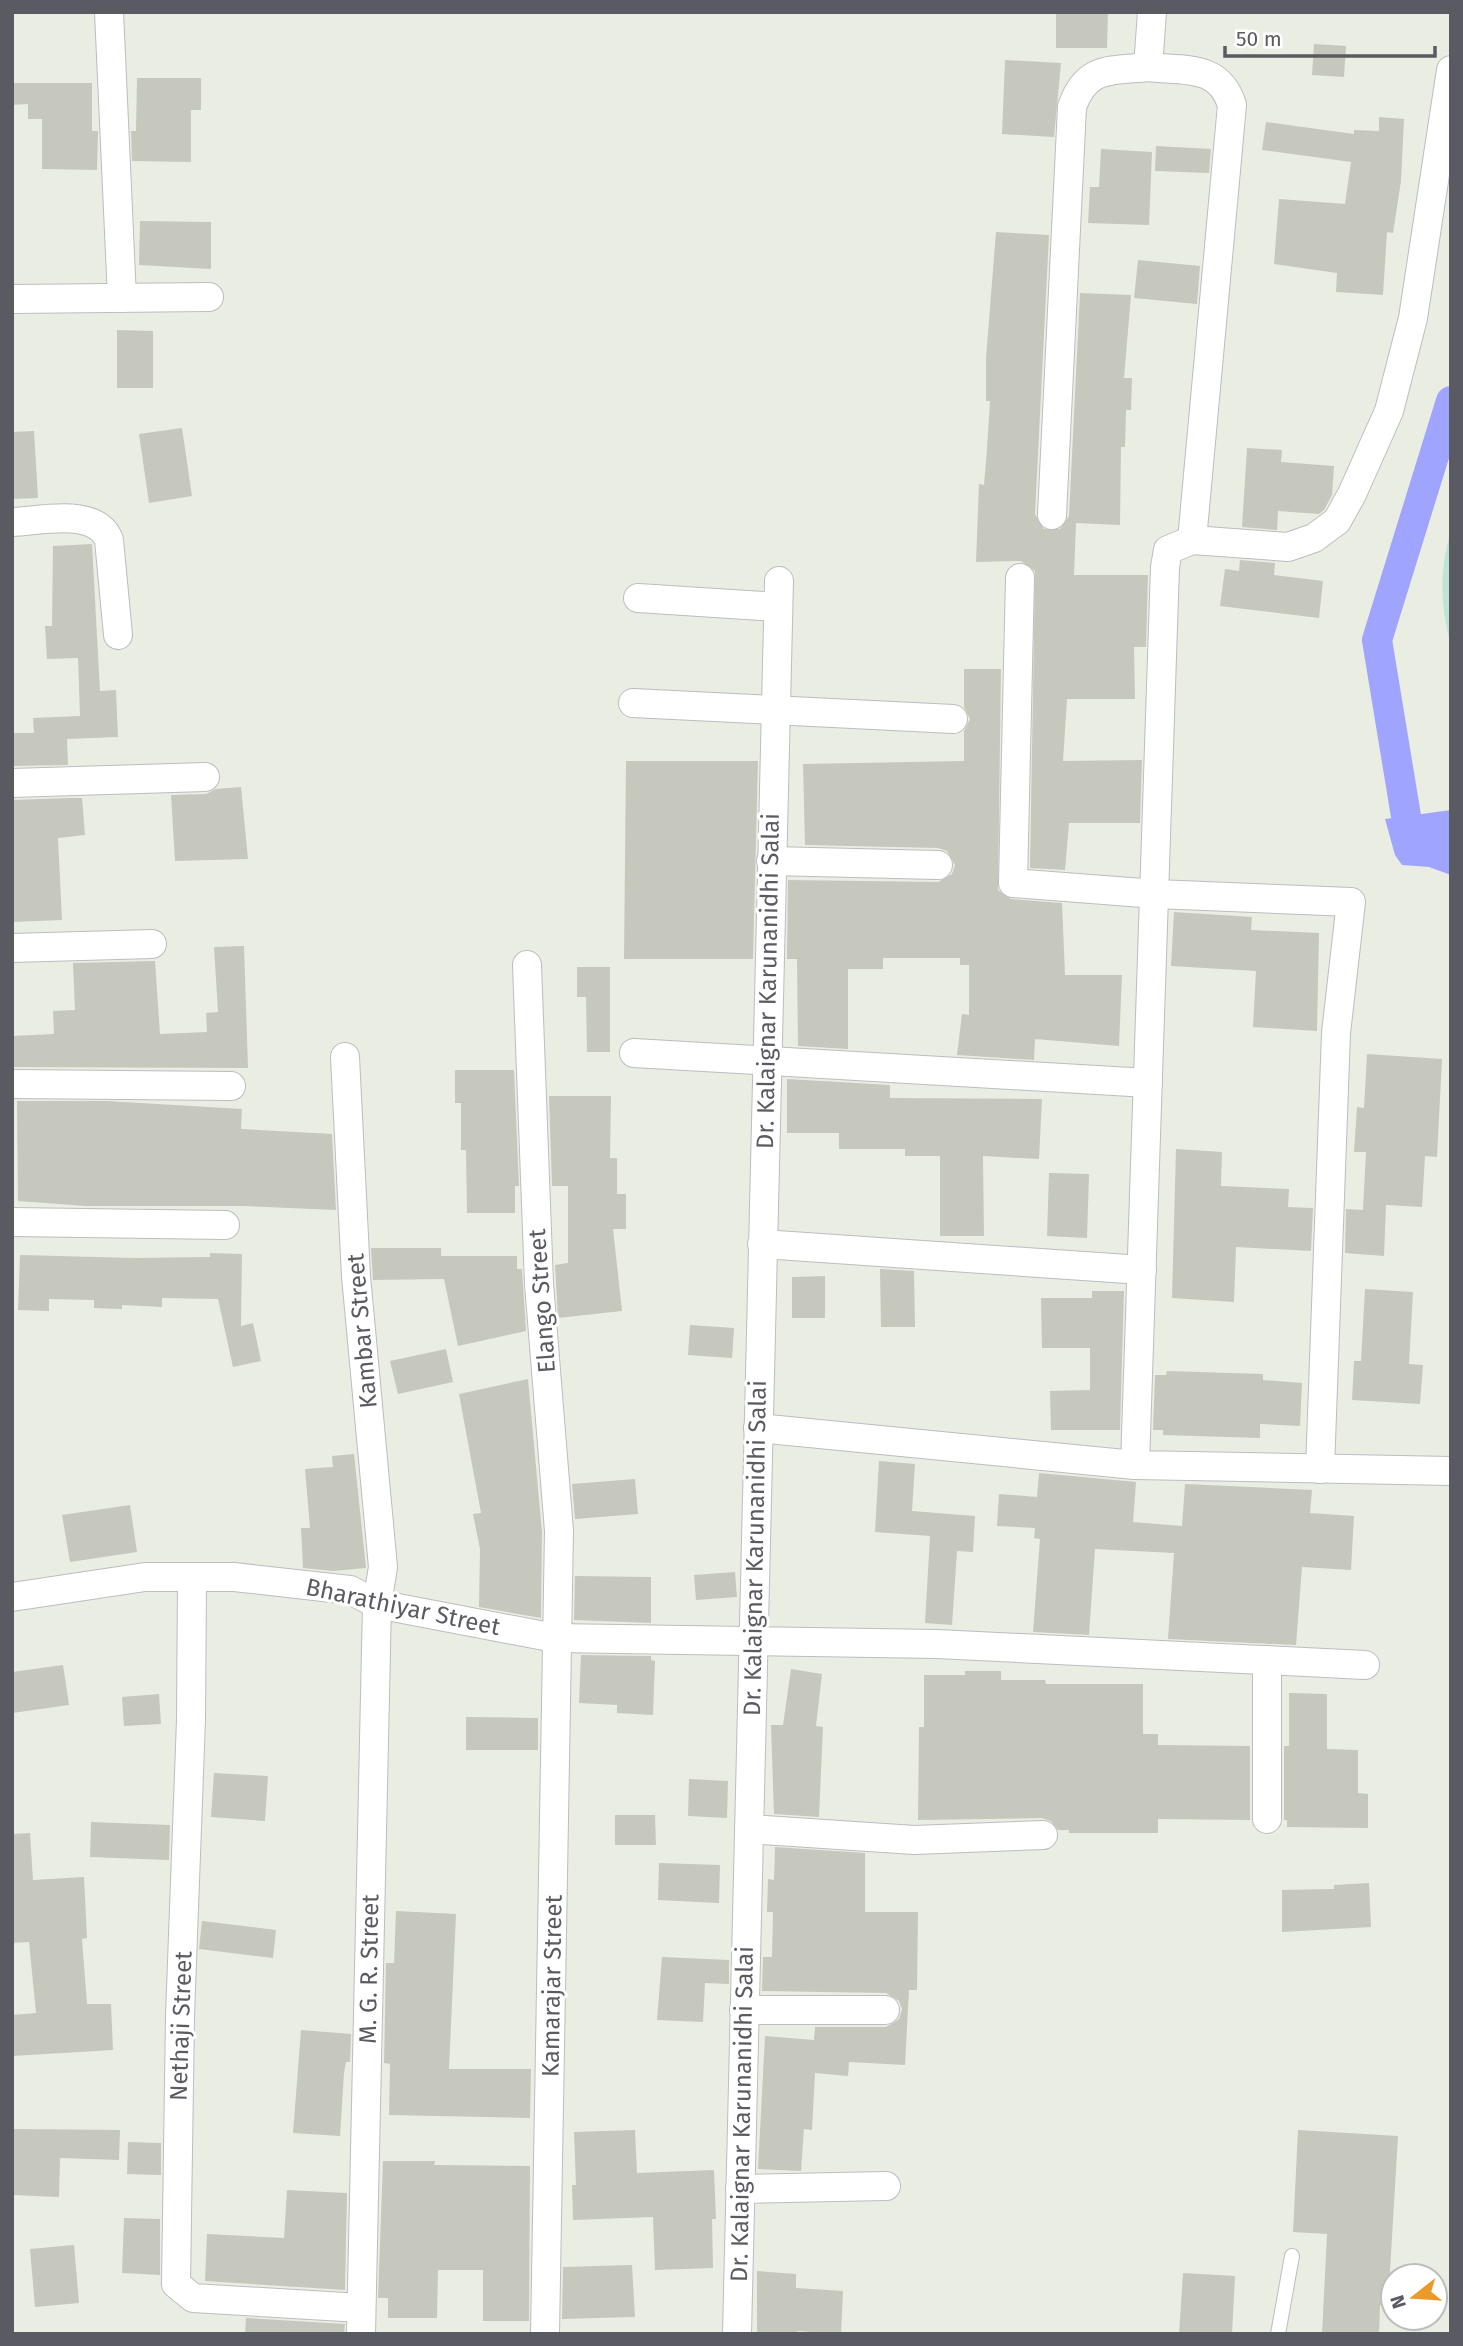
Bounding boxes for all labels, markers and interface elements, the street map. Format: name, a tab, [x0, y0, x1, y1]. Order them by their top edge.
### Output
scale bar	[1225, 14, 1435, 58]
text: 50 m	[1236, 26, 1282, 52]
street label: Dr. Kalaignar Karunanidhi Salai	[751, 813, 785, 1149]
street label: Elango Street	[523, 1228, 561, 1374]
street label: Kambar Street	[341, 1252, 383, 1410]
street label: Dr. Kalaignar Karunanidhi Salai	[738, 1380, 772, 1716]
street label: Bharathiyar Street	[303, 1573, 503, 1641]
street label: M. G. R. Street	[354, 1894, 384, 2044]
street label: Kamarajar Street	[536, 1894, 568, 2077]
street label: Dr. Kalaignar Karunanidhi Salai	[725, 1946, 759, 2282]
street label: Nethaji Street	[164, 1950, 198, 2101]
north arrow	[1379, 2262, 1449, 2332]
text: N	[1385, 2292, 1411, 2311]

